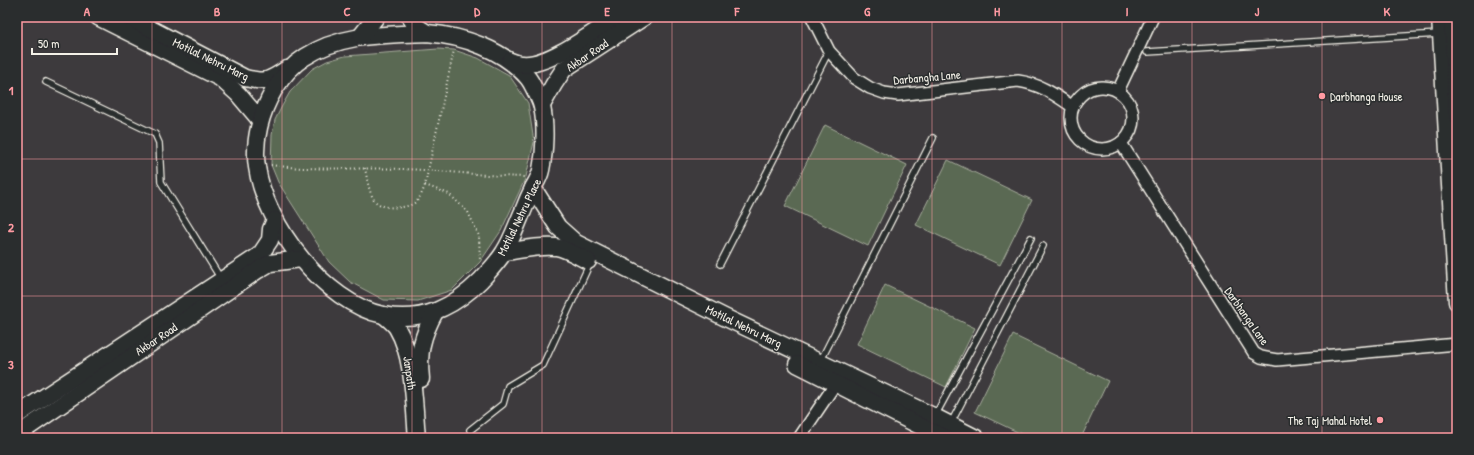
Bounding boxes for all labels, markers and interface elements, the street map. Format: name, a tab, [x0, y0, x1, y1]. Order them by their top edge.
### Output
text: A	[84, 2, 91, 20]
text: B	[214, 2, 221, 20]
text: C	[343, 2, 351, 20]
text: D	[474, 2, 481, 20]
text: E	[604, 2, 610, 20]
text: F	[734, 2, 741, 20]
text: G	[864, 2, 871, 20]
text: H	[994, 2, 1000, 20]
text: I	[1125, 2, 1129, 20]
text: J	[1255, 2, 1260, 20]
text: K	[1384, 2, 1391, 20]
scale bar	[32, 30, 117, 56]
street label: Motilal Nehru Marg	[170, 33, 252, 85]
street label: Akbar Road	[563, 34, 612, 75]
text: 50 m	[38, 35, 59, 52]
street label: Darbangha Lane	[893, 66, 961, 88]
text: 1	[9, 81, 14, 99]
place label: Darbhanga House	[1330, 88, 1403, 105]
marker: Darbhanga House	[1317, 91, 1327, 101]
street label: Motilal Nehru Place	[493, 175, 545, 259]
text: 2	[8, 218, 15, 236]
street label: Darbhanga Lane	[1221, 284, 1273, 349]
street label: Motilal Nehru Marg	[703, 300, 785, 352]
street label: Akbar Road	[132, 318, 181, 359]
text: 3	[8, 355, 14, 373]
street label: Janpath	[399, 355, 421, 391]
place label: The Taj Mahal Hotel	[1288, 412, 1373, 429]
marker: The Taj Mahal Hotel	[1375, 415, 1385, 425]

